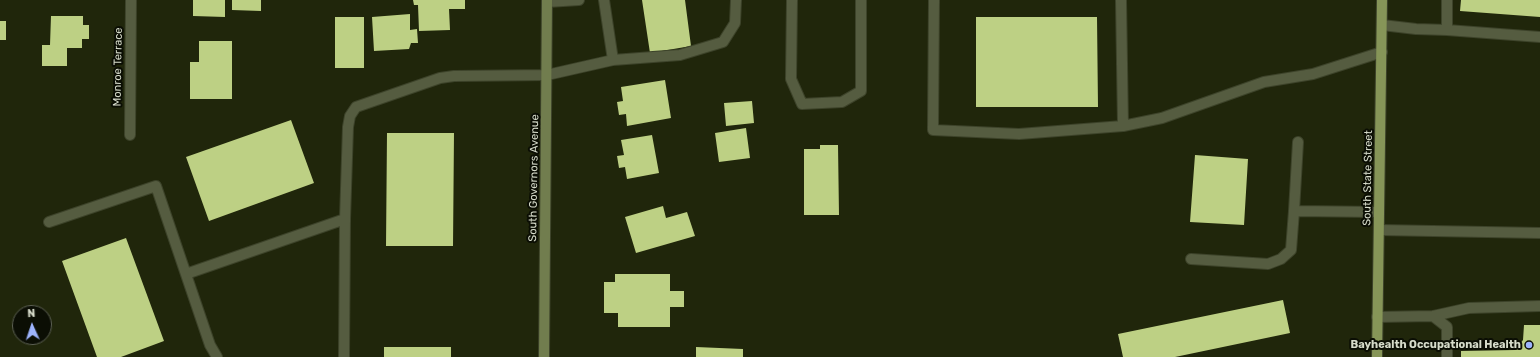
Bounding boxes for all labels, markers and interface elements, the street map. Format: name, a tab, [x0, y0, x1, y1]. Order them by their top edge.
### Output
street label: Monroe Terrace	[111, 27, 125, 107]
street label: South Governors Avenue	[526, 114, 542, 242]
street label: South State Street	[1361, 130, 1375, 226]
north arrow	[12, 305, 52, 345]
text: N	[27, 307, 36, 320]
place label: Bayhealth Occupational Health	[1350, 338, 1521, 352]
marker: Bayhealth Occupational Health	[1524, 340, 1534, 350]

